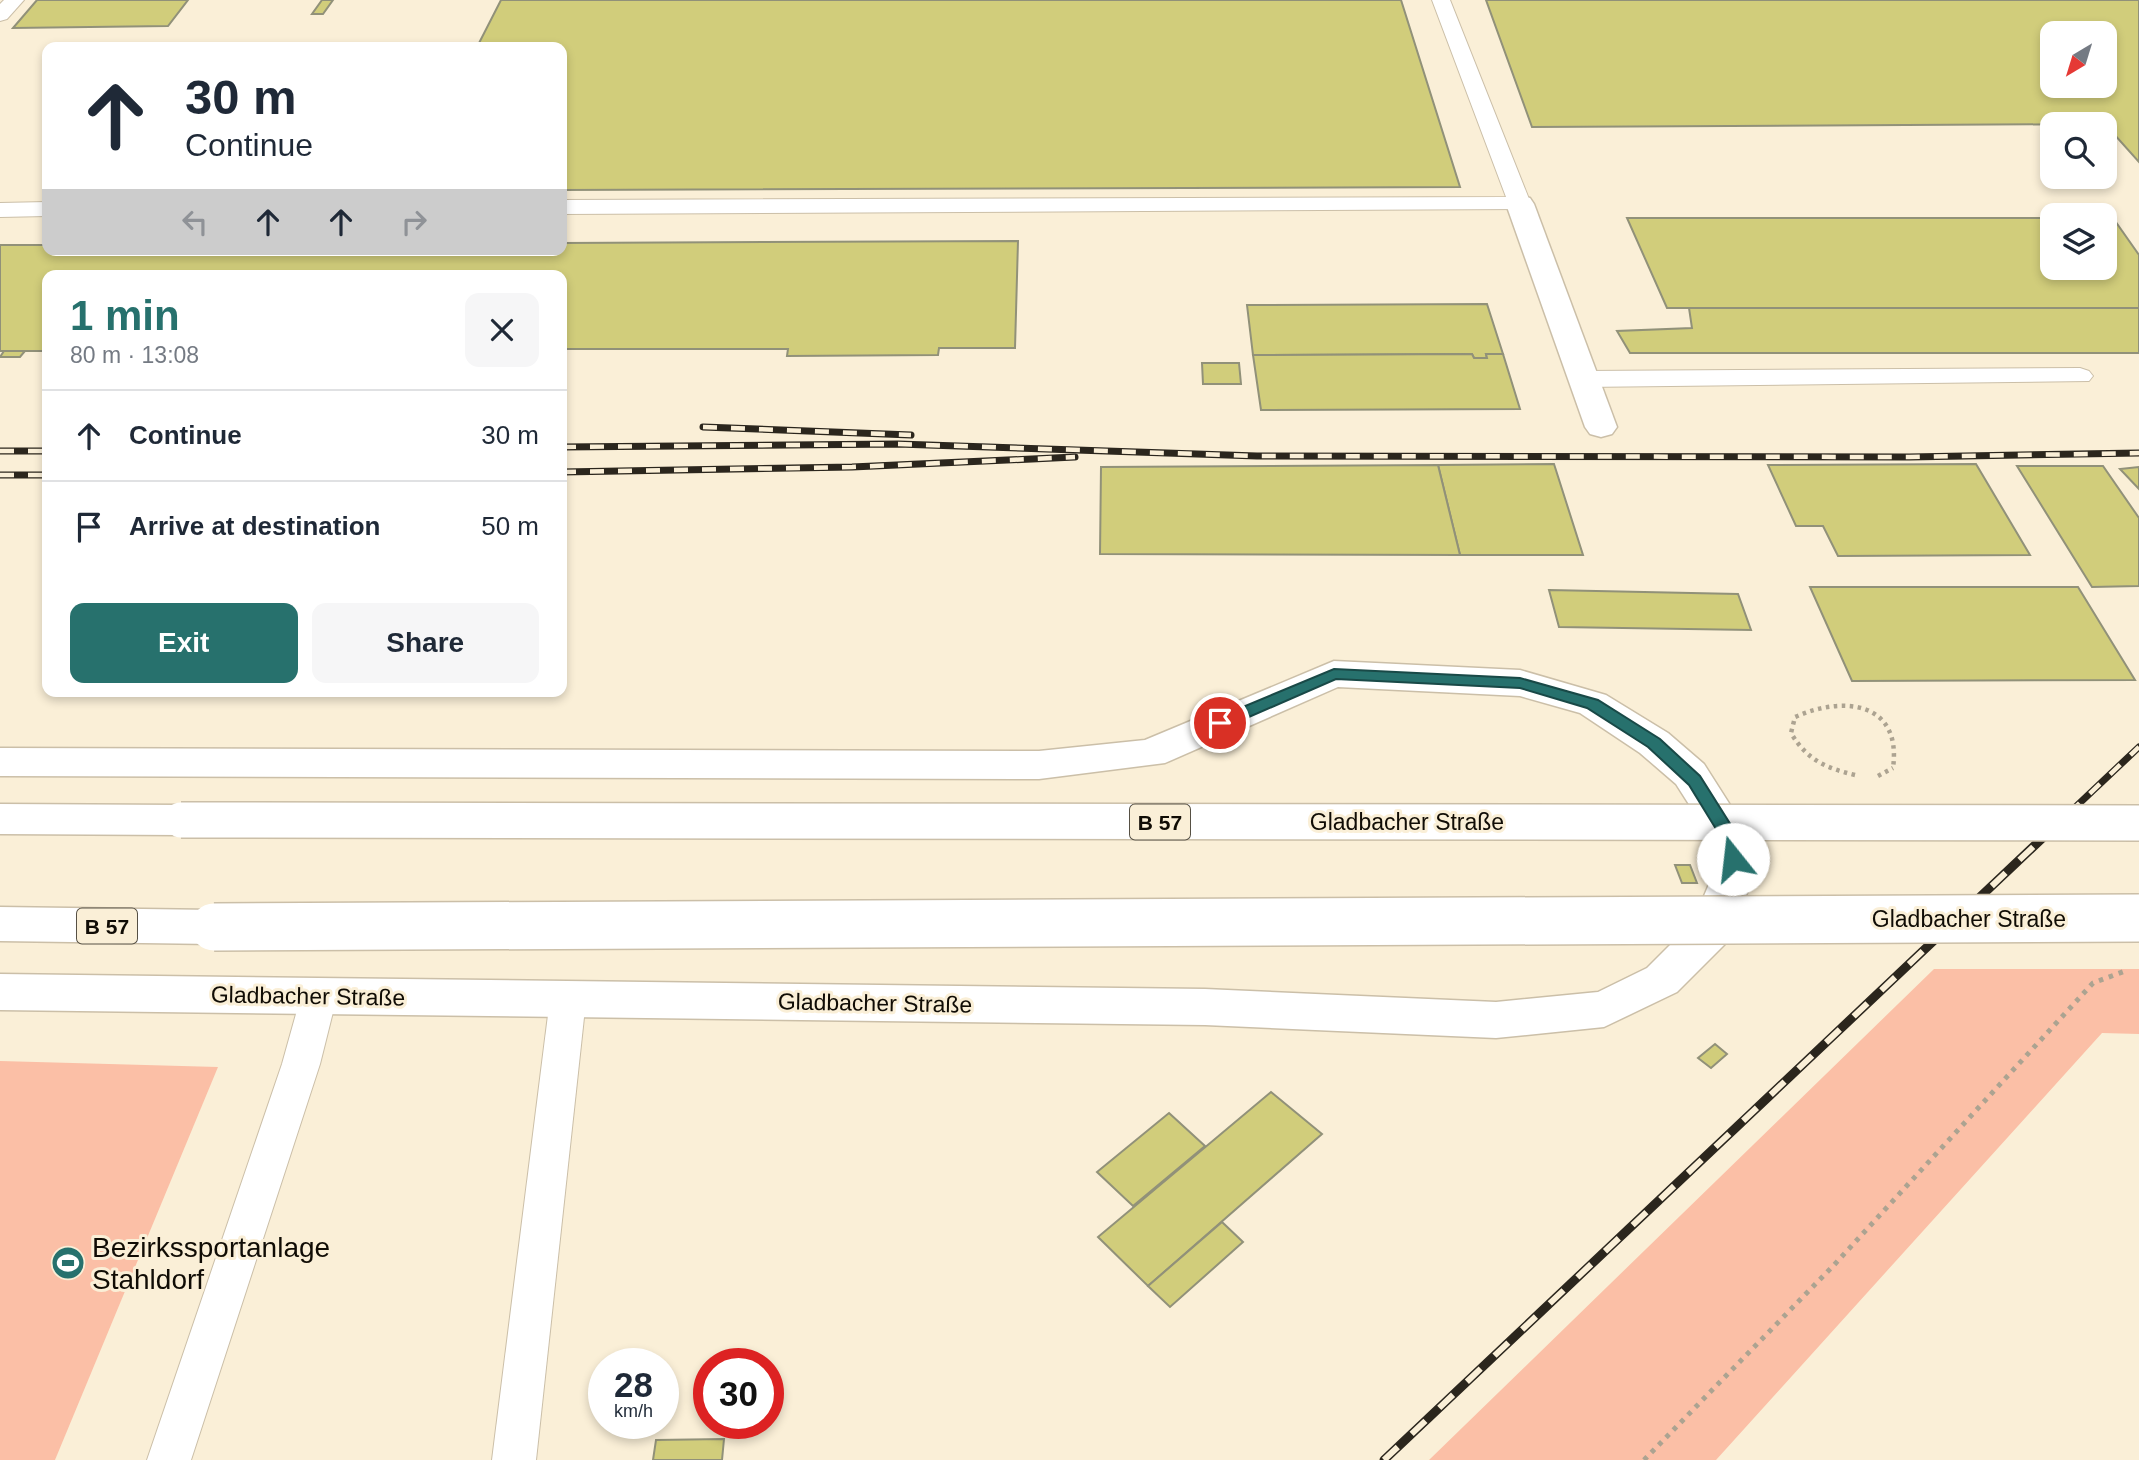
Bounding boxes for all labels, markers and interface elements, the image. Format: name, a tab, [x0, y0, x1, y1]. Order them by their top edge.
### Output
north arrow	[2040, 21, 2118, 98]
map controls	[2040, 21, 2117, 280]
icon: ahead	[70, 70, 161, 161]
text: 30 m	[185, 70, 297, 124]
button: search	[2040, 112, 2117, 189]
text: Continue	[185, 127, 313, 163]
icon: left	[176, 203, 214, 241]
icon: ahead	[249, 203, 287, 241]
icon: ahead	[322, 203, 360, 241]
icon: right	[395, 203, 433, 241]
button: layers	[2040, 203, 2117, 280]
text: 1 min	[70, 292, 180, 339]
button: close	[465, 293, 539, 367]
text: 80 m · 13:08	[70, 342, 199, 368]
icon: ahead	[70, 417, 108, 455]
text: Continue	[129, 420, 242, 450]
text: 30 m	[481, 420, 539, 450]
icon: arrive	[70, 508, 108, 546]
text: Arrive at destination	[129, 511, 380, 541]
text: 50 m	[481, 511, 539, 541]
button: Exit	[70, 603, 298, 683]
button: Share	[312, 603, 539, 683]
pin	[1190, 693, 1250, 753]
icon: arrive	[1201, 704, 1239, 742]
road number: B 57	[1130, 804, 1190, 840]
street label: Gladbacher Straße	[1310, 809, 1504, 835]
position arrow	[1696, 822, 1770, 896]
street label: Gladbacher Straße	[1872, 906, 2066, 932]
road number: B 57	[77, 908, 137, 944]
street label: Gladbacher Straße	[211, 981, 405, 1011]
street label: Gladbacher Straße	[778, 988, 972, 1018]
place label: Bezirkssportanlage Stahldorf	[92, 1232, 330, 1295]
sports icon: Bezirkssportanlage Stahldorf	[49, 1244, 87, 1282]
speed limit sign: 30	[693, 1348, 784, 1439]
text: 28	[614, 1365, 653, 1404]
text: km/h	[614, 1401, 653, 1421]

